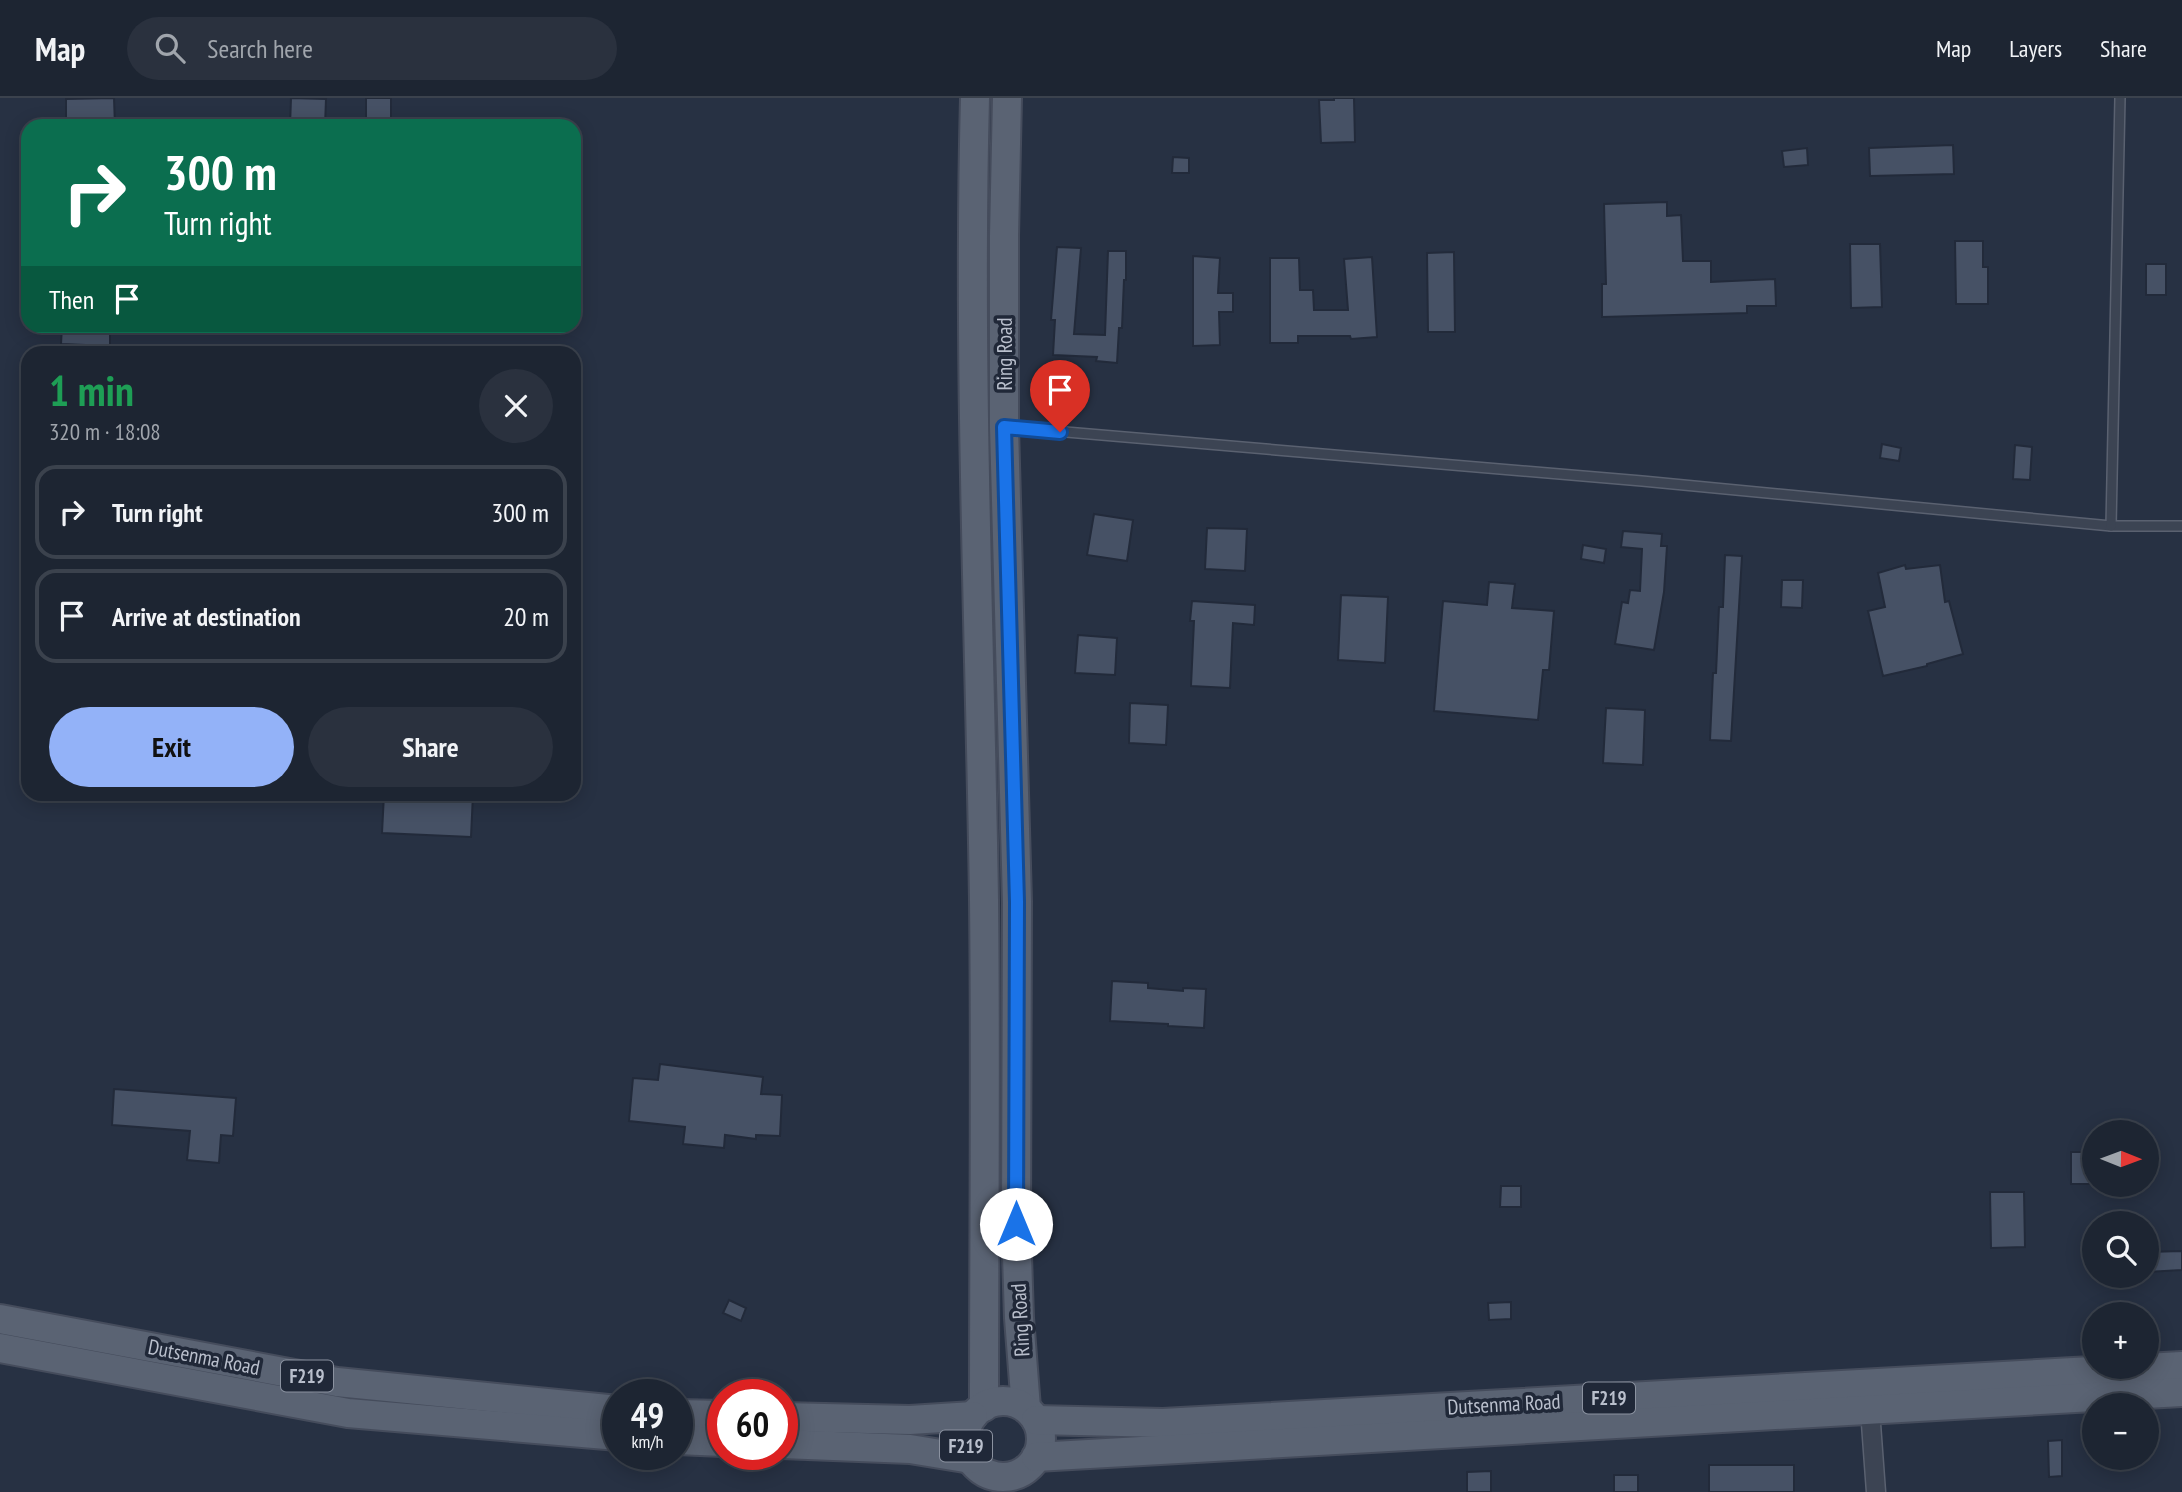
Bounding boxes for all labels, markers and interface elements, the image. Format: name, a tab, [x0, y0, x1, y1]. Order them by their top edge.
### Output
search box	[127, 17, 617, 80]
text: Map	[35, 27, 85, 70]
icon: search	[151, 29, 189, 67]
text: Search here	[207, 32, 313, 65]
text: Map	[1936, 33, 1971, 64]
text: Layers	[2009, 33, 2062, 64]
text: Share	[2100, 33, 2147, 64]
text: 300 m	[164, 140, 277, 204]
icon: right	[49, 147, 140, 238]
text: Turn right	[164, 202, 272, 244]
icon: arrive	[108, 280, 146, 318]
text: Then	[49, 283, 94, 316]
street label: Ring Road	[991, 317, 1018, 391]
pin	[1030, 360, 1090, 432]
text: 1 min	[49, 363, 134, 418]
button: close	[479, 369, 553, 443]
icon: arrive	[1041, 371, 1079, 409]
text: 320 m · 18:08	[49, 417, 161, 446]
icon: right	[53, 493, 91, 531]
text: Turn right	[112, 496, 203, 529]
text: 300 m	[491, 496, 549, 529]
icon: arrive	[53, 597, 91, 635]
text: Arrive at destination	[112, 600, 301, 633]
text: 20 m	[503, 600, 549, 633]
button: Exit	[49, 707, 294, 787]
button: Share	[308, 707, 553, 787]
north arrow	[2082, 1120, 2160, 1197]
map controls	[2082, 1120, 2159, 1470]
position arrow	[979, 1187, 1053, 1261]
button: search	[2082, 1211, 2159, 1288]
street label: Ring Road	[1005, 1283, 1035, 1357]
button: +	[2082, 1302, 2159, 1379]
street label: Dutsenma Road	[146, 1333, 262, 1381]
road number: F219	[281, 1360, 333, 1392]
speed limit sign: 60	[707, 1379, 798, 1470]
road number: F219	[1583, 1382, 1635, 1414]
street label: Dutsenma Road	[1447, 1388, 1561, 1420]
text: 49	[631, 1392, 664, 1438]
button: −	[2082, 1393, 2159, 1470]
text: km/h	[632, 1430, 663, 1453]
road number: F219	[940, 1430, 992, 1462]

